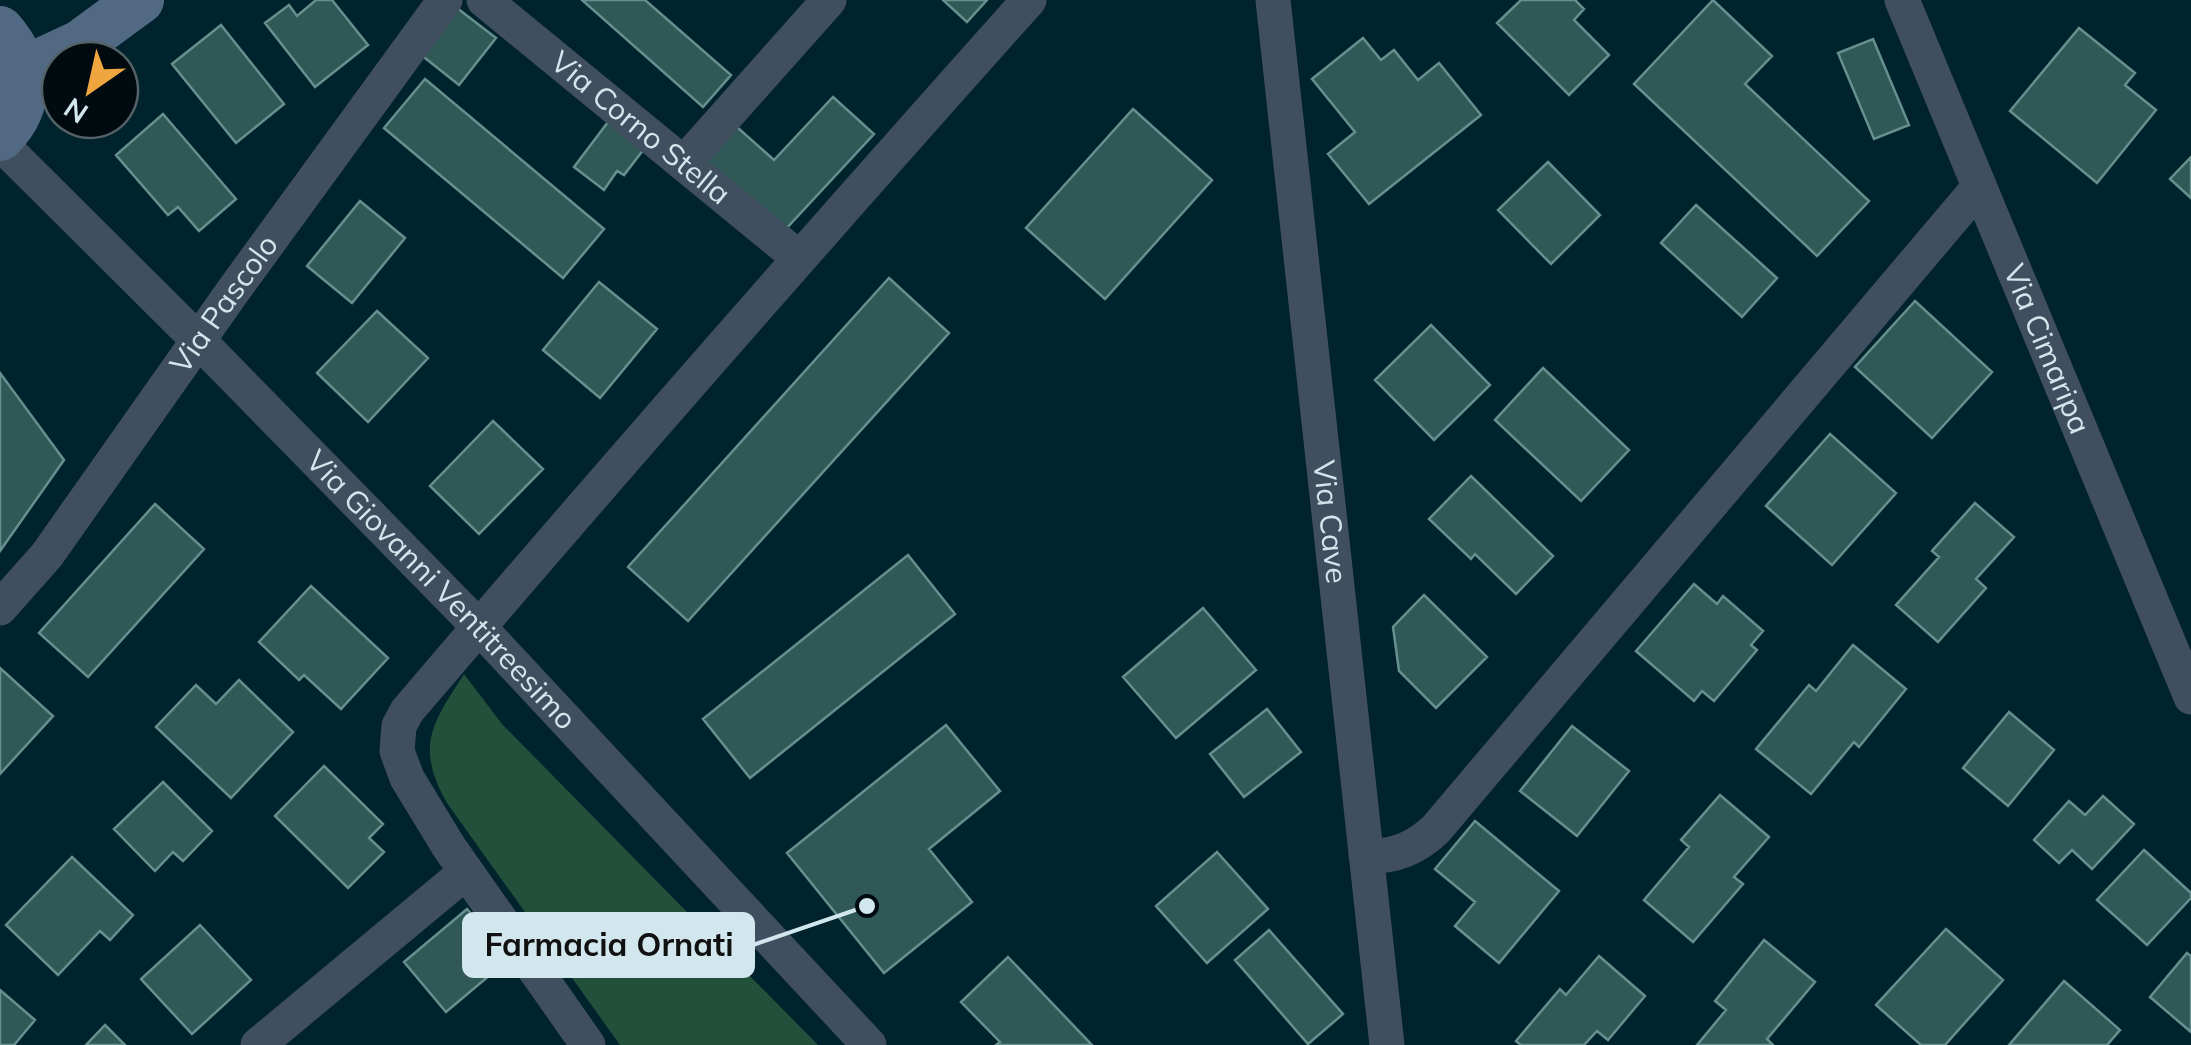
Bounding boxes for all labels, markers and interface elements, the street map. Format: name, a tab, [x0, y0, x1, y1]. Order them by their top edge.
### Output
north arrow	[40, 40, 140, 140]
street label: Via Corno Stella	[543, 42, 739, 212]
text: N	[57, 91, 94, 132]
street label: Via Pascolo	[161, 227, 286, 380]
street label: Via Cimaripa	[1996, 258, 2100, 439]
street label: Via Giovanni Ventitreesimo	[298, 442, 585, 737]
street label: Via Cave	[1305, 458, 1357, 585]
callout: Farmacia Ornati	[464, 914, 753, 976]
text: Farmacia Ornati	[484, 924, 734, 964]

